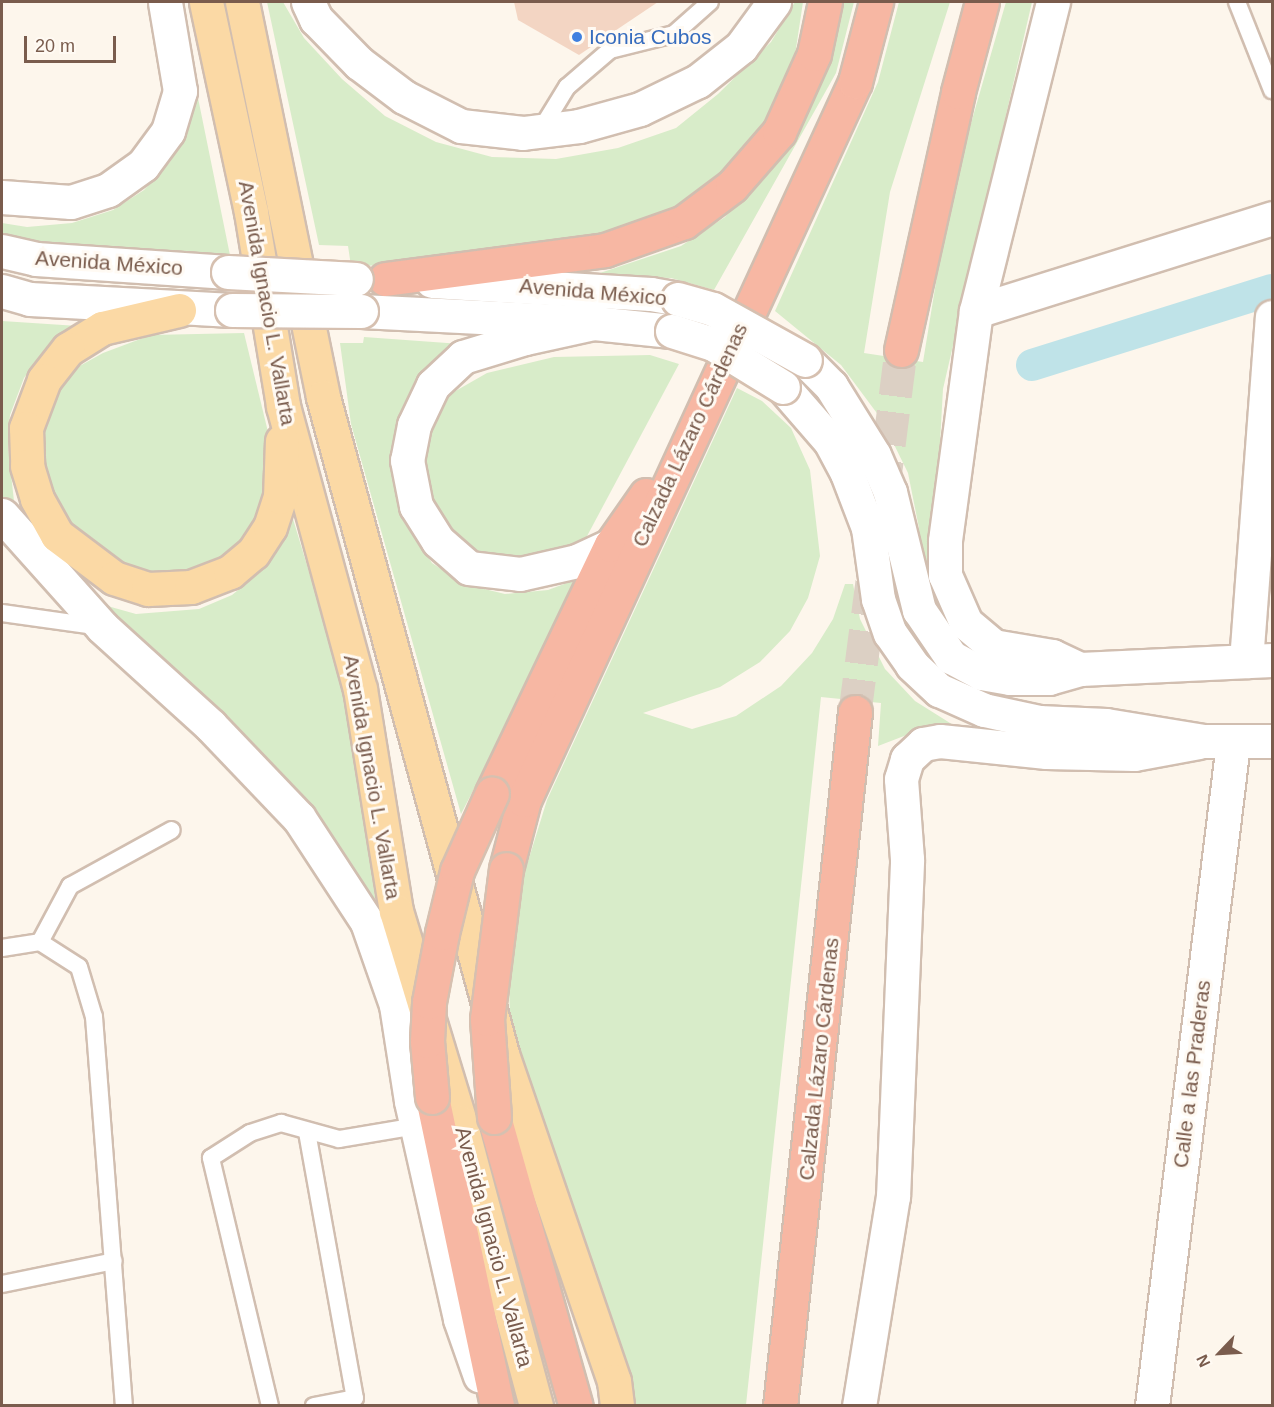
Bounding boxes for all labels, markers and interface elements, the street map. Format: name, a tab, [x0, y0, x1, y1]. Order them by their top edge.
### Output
scale bar	[27, 24, 118, 62]
place label: Iconia Cubos	[589, 24, 712, 50]
marker: Iconia Cubos	[570, 30, 584, 44]
text: 20 m	[35, 36, 75, 56]
street label: Avenida Ignacio L. Vallarta	[233, 179, 301, 427]
street label: Avenida México	[34, 245, 184, 281]
street label: Avenida México	[518, 273, 668, 311]
street label: Calzada Lázaro Cárdenas	[627, 319, 753, 551]
street label: Avenida Ignacio L. Vallarta	[338, 653, 406, 901]
street label: Calzada Lázaro Cárdenas	[794, 936, 844, 1182]
street label: Calle a las Praderas	[1168, 979, 1216, 1169]
street label: Avenida Ignacio L. Vallarta	[450, 1124, 538, 1370]
north arrow	[1190, 1323, 1250, 1383]
text: N	[1193, 1352, 1213, 1370]

